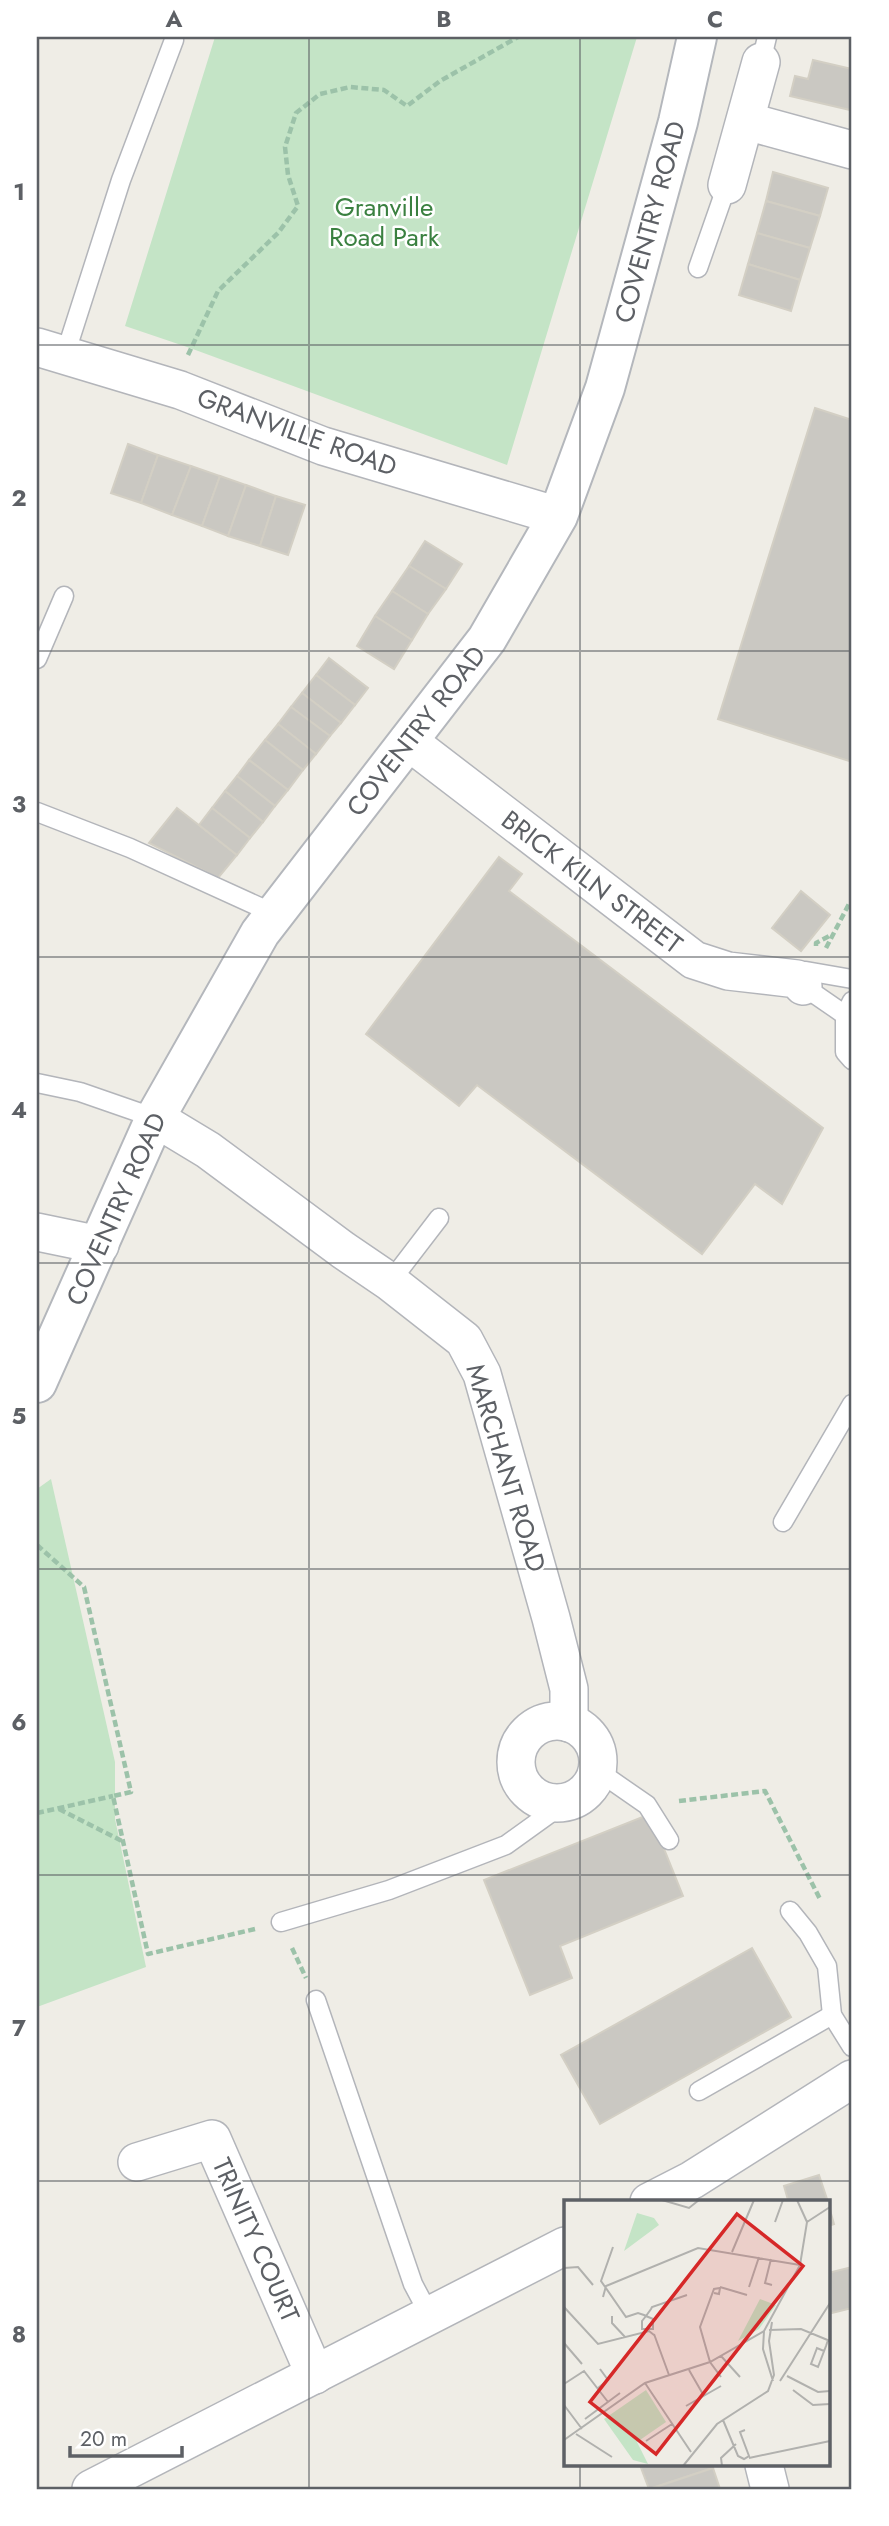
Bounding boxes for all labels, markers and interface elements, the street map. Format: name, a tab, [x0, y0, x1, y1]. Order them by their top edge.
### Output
text: A	[165, 2, 183, 36]
text: B	[436, 2, 452, 36]
text: C	[707, 2, 723, 36]
street label: COVENTRY ROAD	[605, 117, 695, 327]
text: 1	[13, 175, 25, 209]
park label: Granville Road Park	[329, 188, 440, 256]
street label: GRANVILLE ROAD	[192, 378, 402, 486]
text: 2	[11, 481, 27, 515]
street label: COVENTRY ROAD	[337, 638, 495, 824]
text: 3	[12, 787, 26, 821]
street label: BRICK KILN STREET	[493, 801, 691, 963]
text: 4	[11, 1093, 27, 1127]
street label: COVENTRY ROAD	[56, 1107, 176, 1311]
street label: MARCHANT ROAD	[456, 1359, 556, 1577]
text: 5	[12, 1399, 26, 1433]
text: 6	[11, 1705, 27, 1739]
text: 7	[12, 2011, 26, 2045]
street label: TRINITY COURT	[203, 2152, 309, 2328]
inset map	[564, 2200, 830, 2466]
text: 8	[12, 2317, 26, 2351]
scale bar	[70, 2414, 182, 2458]
text: 20 m	[80, 2424, 127, 2454]

